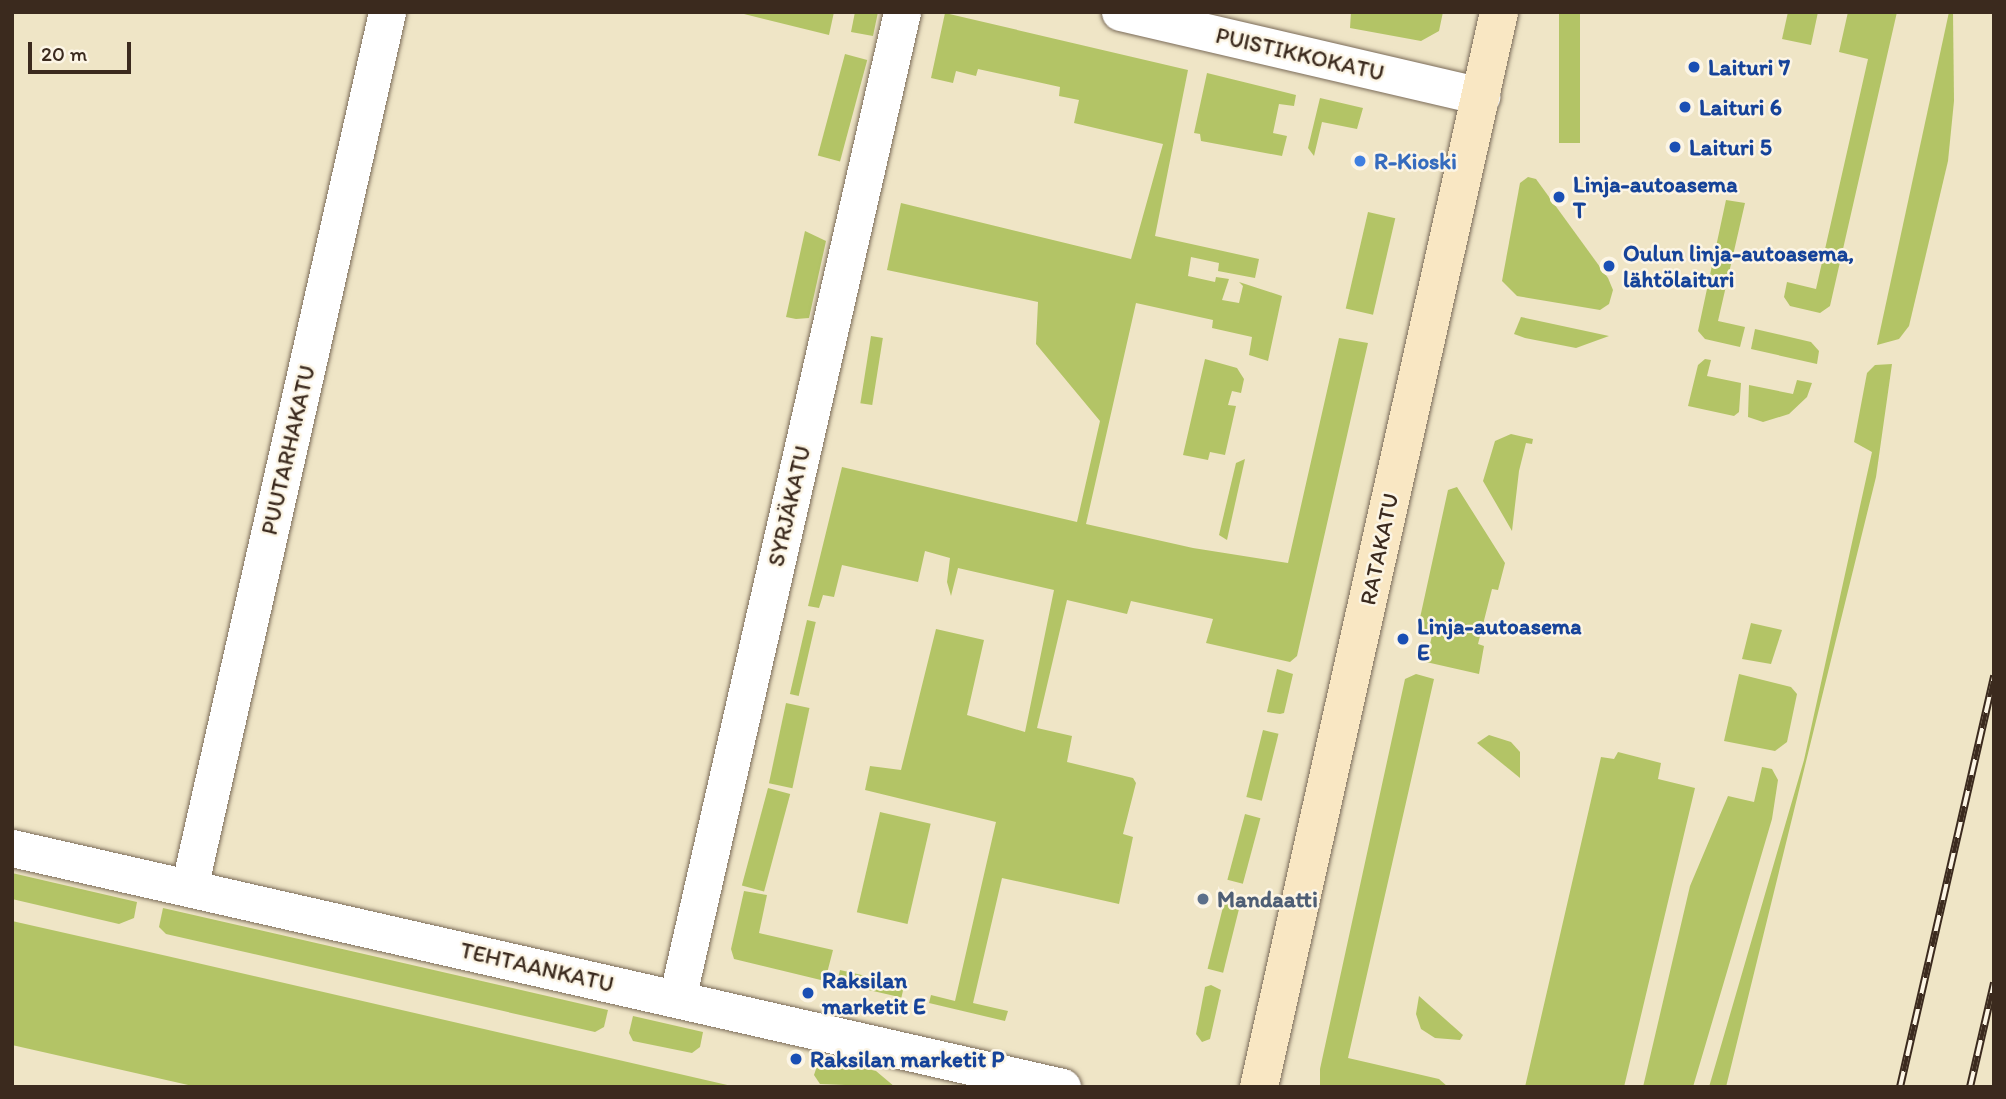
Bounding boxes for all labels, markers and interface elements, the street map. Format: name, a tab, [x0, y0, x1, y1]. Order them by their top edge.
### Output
street label: PUISTIKKOKATU	[1213, 21, 1387, 87]
scale bar	[32, 28, 135, 72]
text: 20 m	[41, 41, 87, 66]
place label: Laituri 7	[1708, 53, 1790, 81]
marker: Laituri 7	[1686, 59, 1702, 75]
place label: Laituri 6	[1699, 93, 1782, 121]
marker: Laituri 6	[1677, 99, 1693, 115]
place label: Laituri 5	[1689, 133, 1772, 161]
marker: Laituri 5	[1667, 139, 1683, 155]
place label: R-Kioski	[1374, 147, 1457, 175]
marker: R-Kioski	[1352, 153, 1368, 169]
place label: Linja-autoasema T	[1573, 170, 1738, 224]
marker: Linja-autoasema T	[1551, 189, 1567, 205]
place label: Oulun linja-autoasema, lähtölaituri	[1623, 239, 1854, 293]
marker: Oulun linja-autoasema, lähtölaituri	[1601, 258, 1617, 274]
street label: PUUTARHAKATU	[255, 362, 321, 538]
street label: SYRJÄKATU	[762, 443, 816, 569]
street label: RATAKATU	[1354, 490, 1404, 608]
place label: Linja-autoasema E	[1417, 612, 1582, 666]
marker: Linja-autoasema E	[1395, 631, 1411, 647]
place label: Mandaatti	[1217, 885, 1318, 913]
marker: Mandaatti	[1195, 891, 1211, 907]
street label: TEHTAANKATU	[458, 936, 616, 998]
place label: Raksilan marketit E	[822, 966, 926, 1020]
marker: Raksilan marketit E	[800, 985, 816, 1001]
place label: Raksilan marketit P	[810, 1045, 1005, 1073]
marker: Raksilan marketit P	[788, 1051, 804, 1067]

